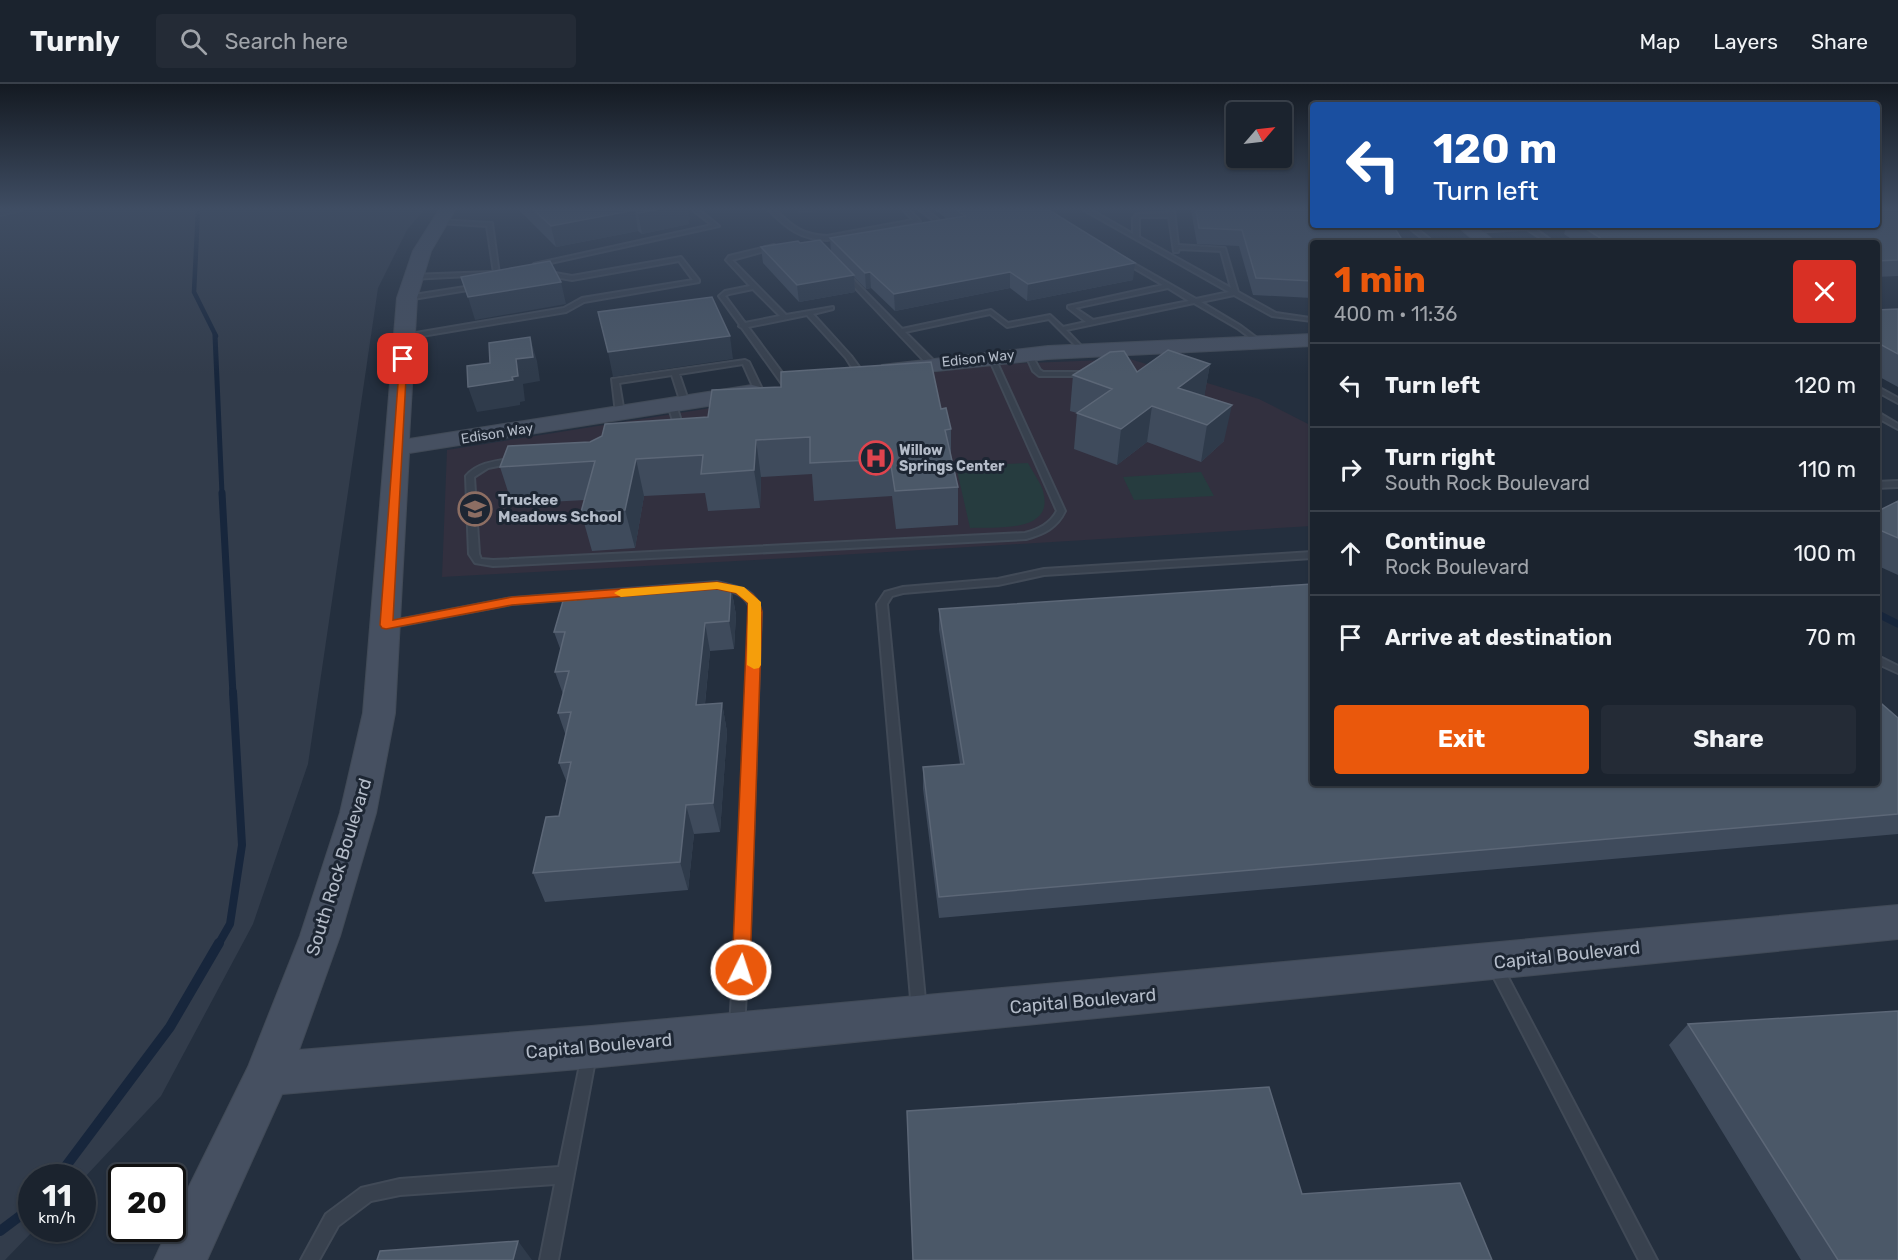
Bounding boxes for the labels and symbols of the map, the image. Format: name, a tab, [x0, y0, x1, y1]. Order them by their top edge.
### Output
north arrow	[1226, 102, 1292, 168]
pin	[377, 333, 428, 384]
street label: Edison Way	[941, 346, 1016, 371]
street label: Edison Way	[460, 419, 535, 448]
hospital icon: Willow Springs Center	[858, 440, 894, 476]
place label: Willow Springs Center	[899, 442, 1005, 475]
school or university icon: Truckee Meadows School	[457, 491, 493, 527]
place label: Truckee Meadows School	[498, 491, 622, 526]
street label: South Rock Boulevard	[302, 776, 376, 958]
street label: Capital Boulevard	[1493, 936, 1641, 974]
position arrow	[709, 938, 773, 1002]
street label: Capital Boulevard	[1009, 984, 1157, 1018]
street label: Capital Boulevard	[525, 1029, 673, 1063]
speed limit sign: 20	[108, 1164, 186, 1242]

